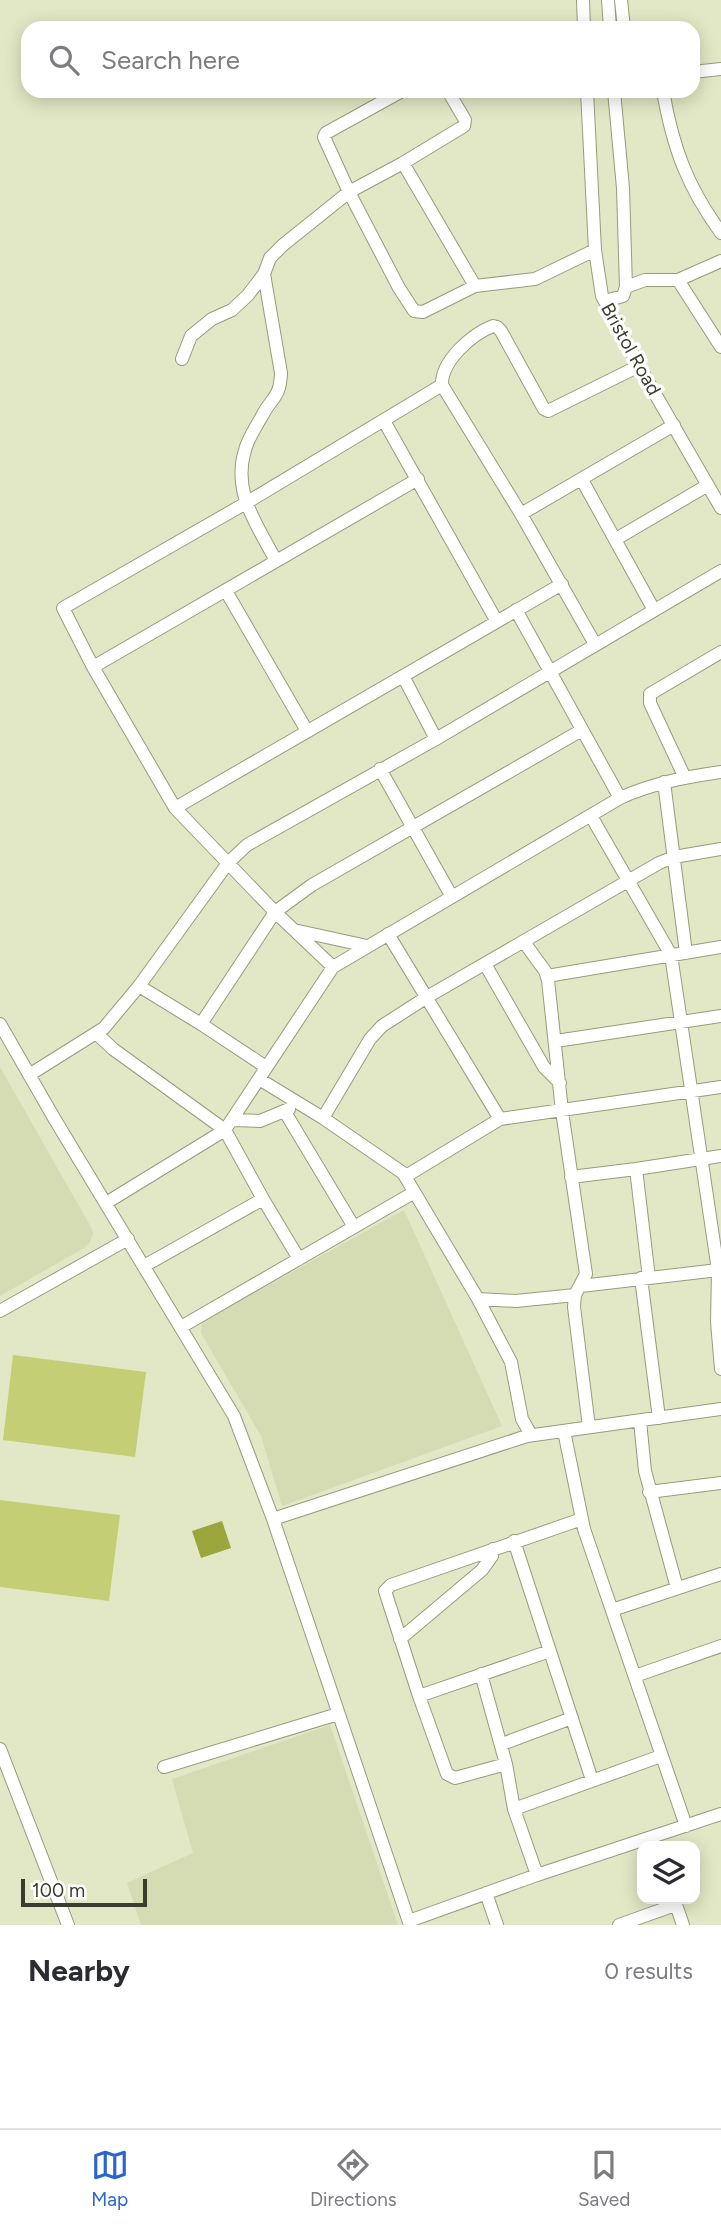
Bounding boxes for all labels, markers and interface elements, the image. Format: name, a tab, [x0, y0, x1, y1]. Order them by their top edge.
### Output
search box	[21, 21, 700, 98]
icon: search	[45, 41, 83, 79]
text: Search here	[101, 44, 240, 76]
street label: Bristol Road	[596, 299, 666, 399]
map controls	[637, 1841, 700, 1904]
button: layers	[637, 1841, 700, 1904]
scale bar	[21, 1876, 147, 1908]
text: 100 m	[32, 1879, 85, 1902]
text: Nearby	[28, 1952, 130, 1989]
text: 0 results	[604, 1957, 693, 1985]
tab: Map	[91, 2146, 129, 2211]
tab: Directions	[310, 2146, 397, 2211]
tab: Saved	[578, 2146, 630, 2211]

